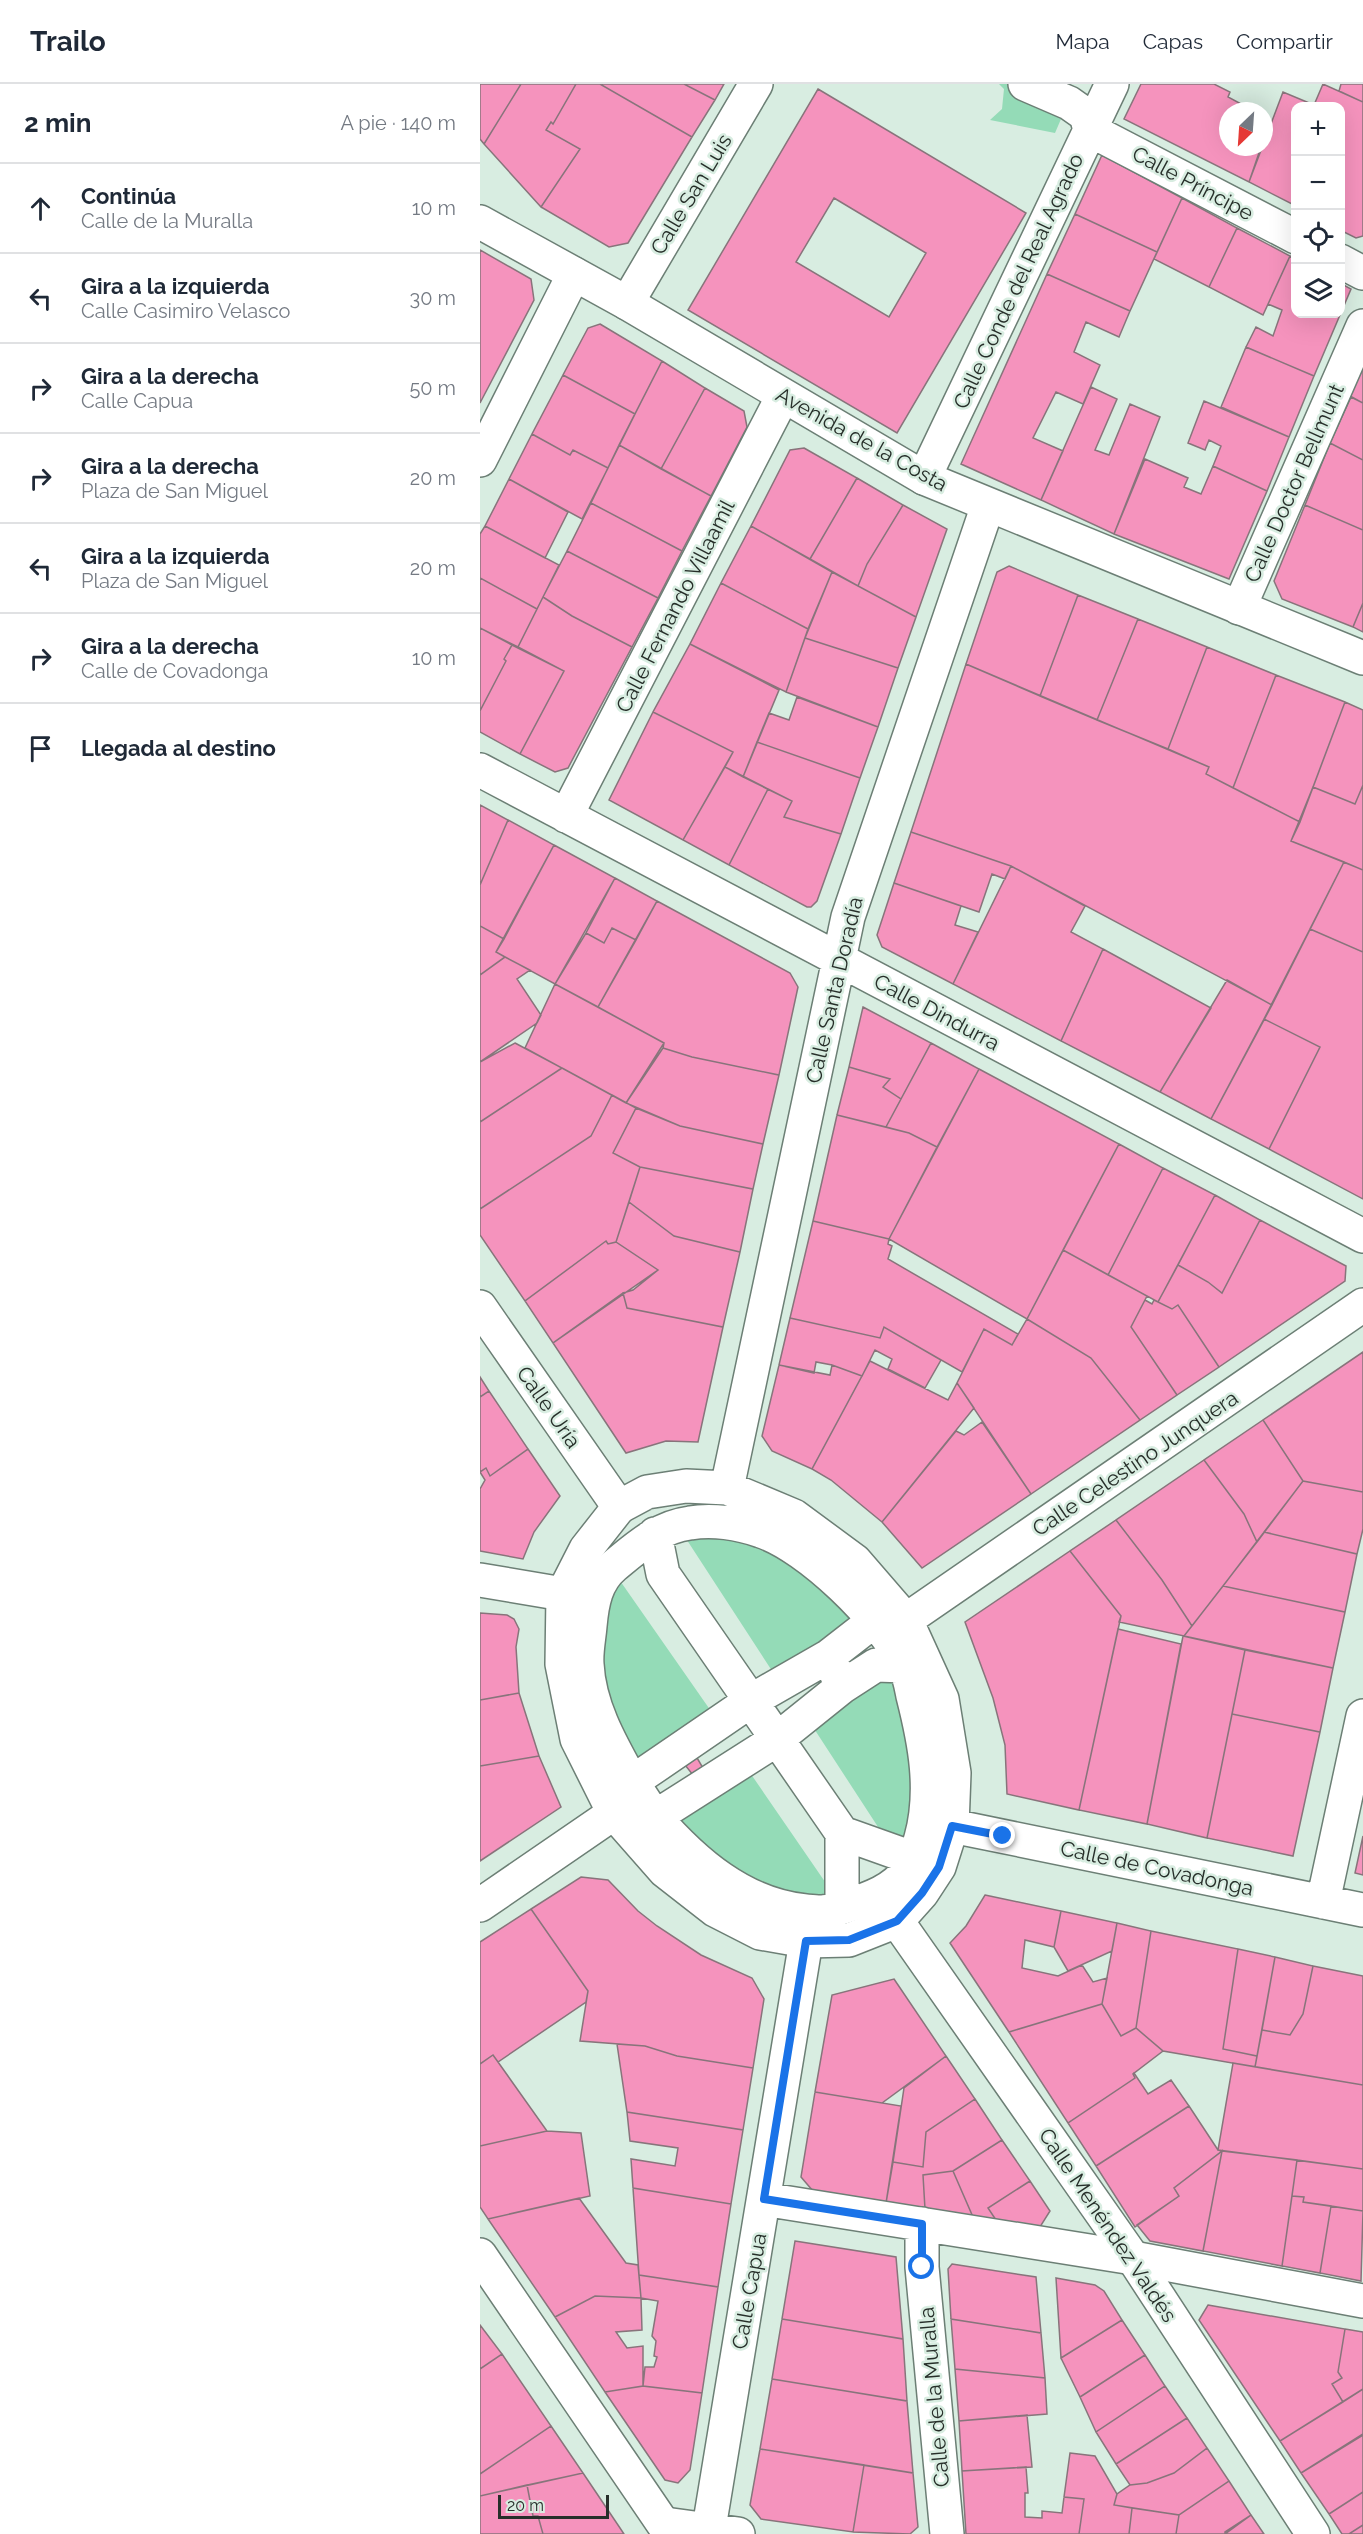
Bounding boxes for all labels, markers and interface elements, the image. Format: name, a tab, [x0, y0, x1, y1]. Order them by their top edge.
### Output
text: Trailo	[30, 25, 106, 58]
text: Mapa	[1055, 29, 1110, 54]
text: Capas	[1143, 29, 1203, 54]
text: Compartir	[1236, 29, 1333, 54]
north arrow	[1219, 102, 1273, 156]
map controls	[1291, 102, 1345, 318]
button: +	[1291, 102, 1345, 156]
text: 2 min	[24, 108, 91, 138]
text: A pie · 140 m	[340, 111, 456, 135]
street label: Calle San Luis	[645, 129, 737, 259]
street label: Calle Príncipe	[1128, 141, 1258, 225]
street label: Calle Conde del Real Agrado	[948, 149, 1088, 413]
button: −	[1291, 156, 1345, 210]
text: Continúa	[81, 183, 176, 209]
icon: ahead	[24, 192, 57, 225]
text: 10 m	[412, 196, 456, 220]
text: Calle de la Muralla	[81, 209, 253, 233]
button: locate	[1291, 210, 1345, 264]
button: layers	[1291, 264, 1345, 318]
text: Gira a la izquierda	[81, 273, 270, 299]
icon: left	[24, 282, 57, 315]
text: 30 m	[410, 286, 456, 310]
text: Calle Casimiro Velasco	[81, 299, 291, 323]
text: Gira a la derecha	[81, 363, 259, 389]
icon: right	[24, 372, 57, 405]
text: 50 m	[409, 376, 456, 400]
street label: Calle Doctor Bellmunt	[1239, 380, 1349, 586]
street label: Avenida de la Costa	[772, 381, 952, 497]
text: Calle Capua	[81, 389, 193, 413]
text: Gira a la derecha	[81, 453, 259, 479]
icon: right	[24, 462, 57, 495]
text: 20 m	[410, 466, 456, 490]
text: Plaza de San Miguel	[81, 479, 268, 503]
street label: Calle Fernando Villaamil	[610, 495, 740, 716]
text: Gira a la izquierda	[81, 543, 270, 569]
icon: left	[24, 552, 57, 585]
text: 20 m	[410, 556, 456, 580]
text: Plaza de San Miguel	[81, 569, 268, 593]
text: Gira a la derecha	[81, 633, 259, 659]
icon: right	[24, 642, 57, 675]
text: 10 m	[412, 646, 456, 670]
text: Calle de Covadonga	[81, 659, 268, 683]
icon: arrive	[24, 732, 57, 765]
text: Llegada al destino	[81, 735, 276, 761]
street label: Calle Santa Doradía	[800, 894, 868, 1086]
street label: Calle Dindurra	[870, 968, 1004, 1056]
street label: Calle Uría	[512, 1361, 586, 1453]
street label: Calle Celestino Junquera	[1028, 1385, 1242, 1541]
route end	[989, 1822, 1015, 1848]
street label: Calle de Covadonga	[1058, 1835, 1256, 1901]
street label: Calle Menéndez Valdés	[1034, 2123, 1182, 2327]
street label: Calle Capua	[726, 2231, 772, 2351]
route start	[908, 2253, 934, 2279]
street label: Calle de la Muralla	[914, 2306, 954, 2488]
scale bar	[498, 2492, 609, 2520]
text: 20 m	[507, 2496, 544, 2515]

